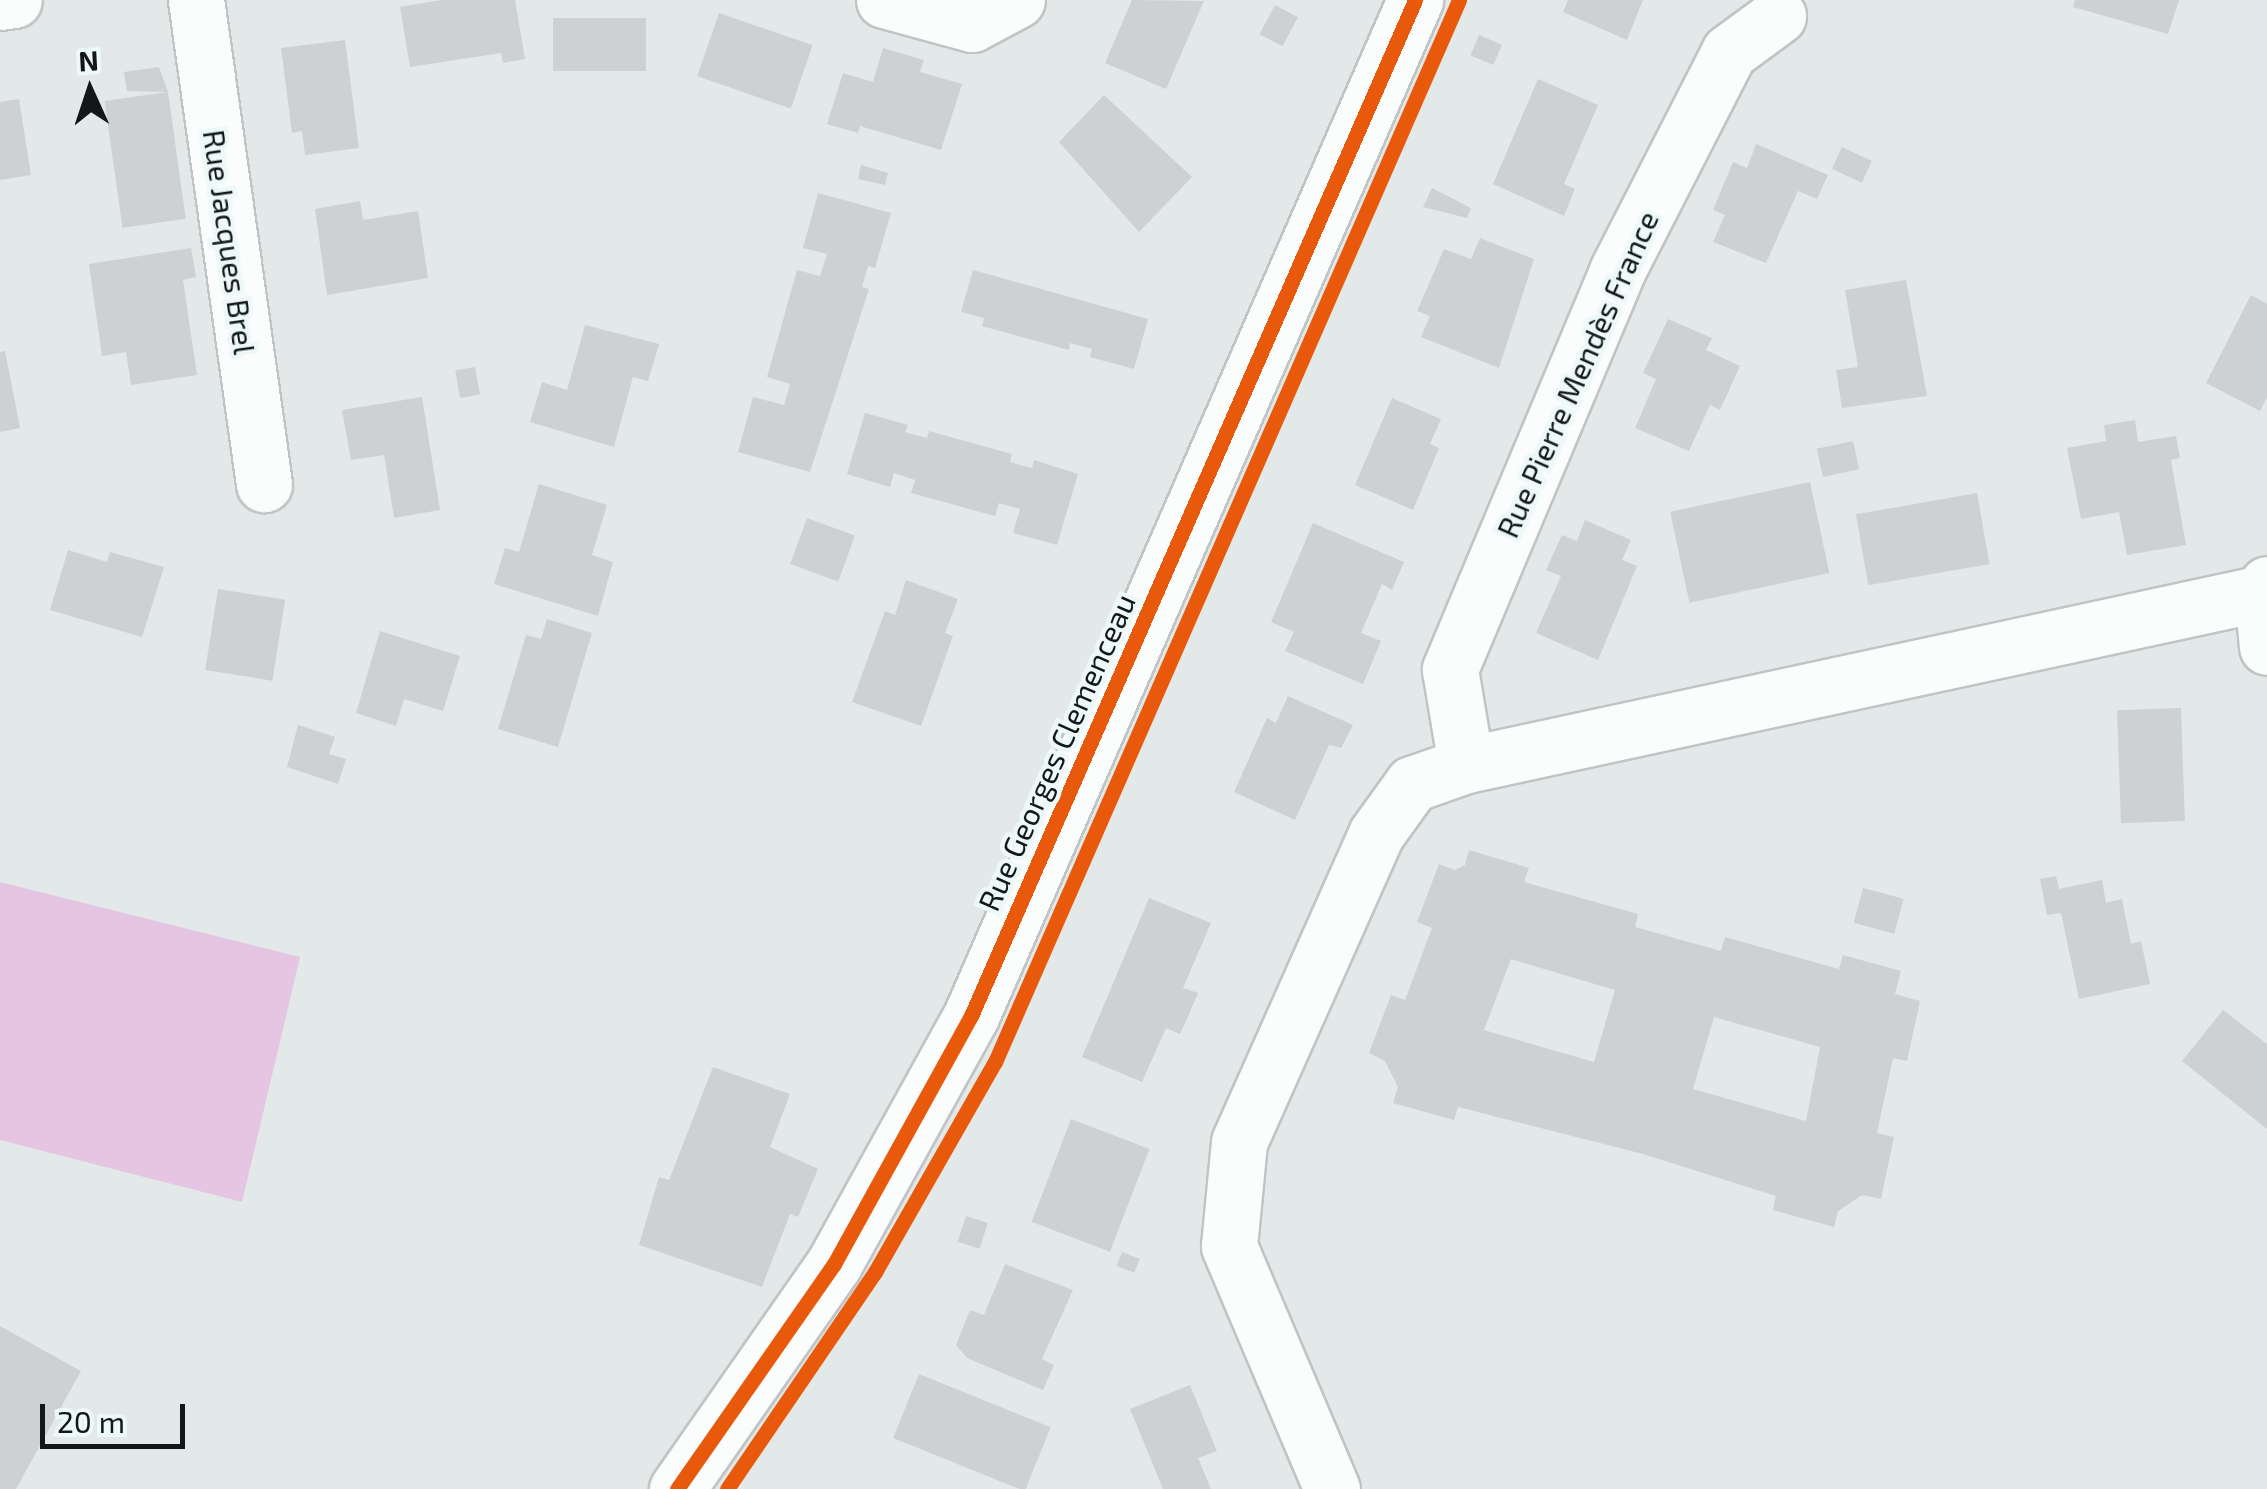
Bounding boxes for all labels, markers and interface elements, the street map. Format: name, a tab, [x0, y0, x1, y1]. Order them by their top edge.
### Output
north arrow	[40, 40, 140, 140]
text: N	[77, 43, 99, 78]
street label: Rue Jacques Brel	[196, 127, 264, 357]
street label: Rue Pierre Mendès France	[1489, 205, 1665, 543]
street label: Rue Georges Clemenceau	[970, 588, 1142, 916]
scale bar	[45, 1384, 190, 1446]
text: 20 m	[57, 1403, 125, 1439]

